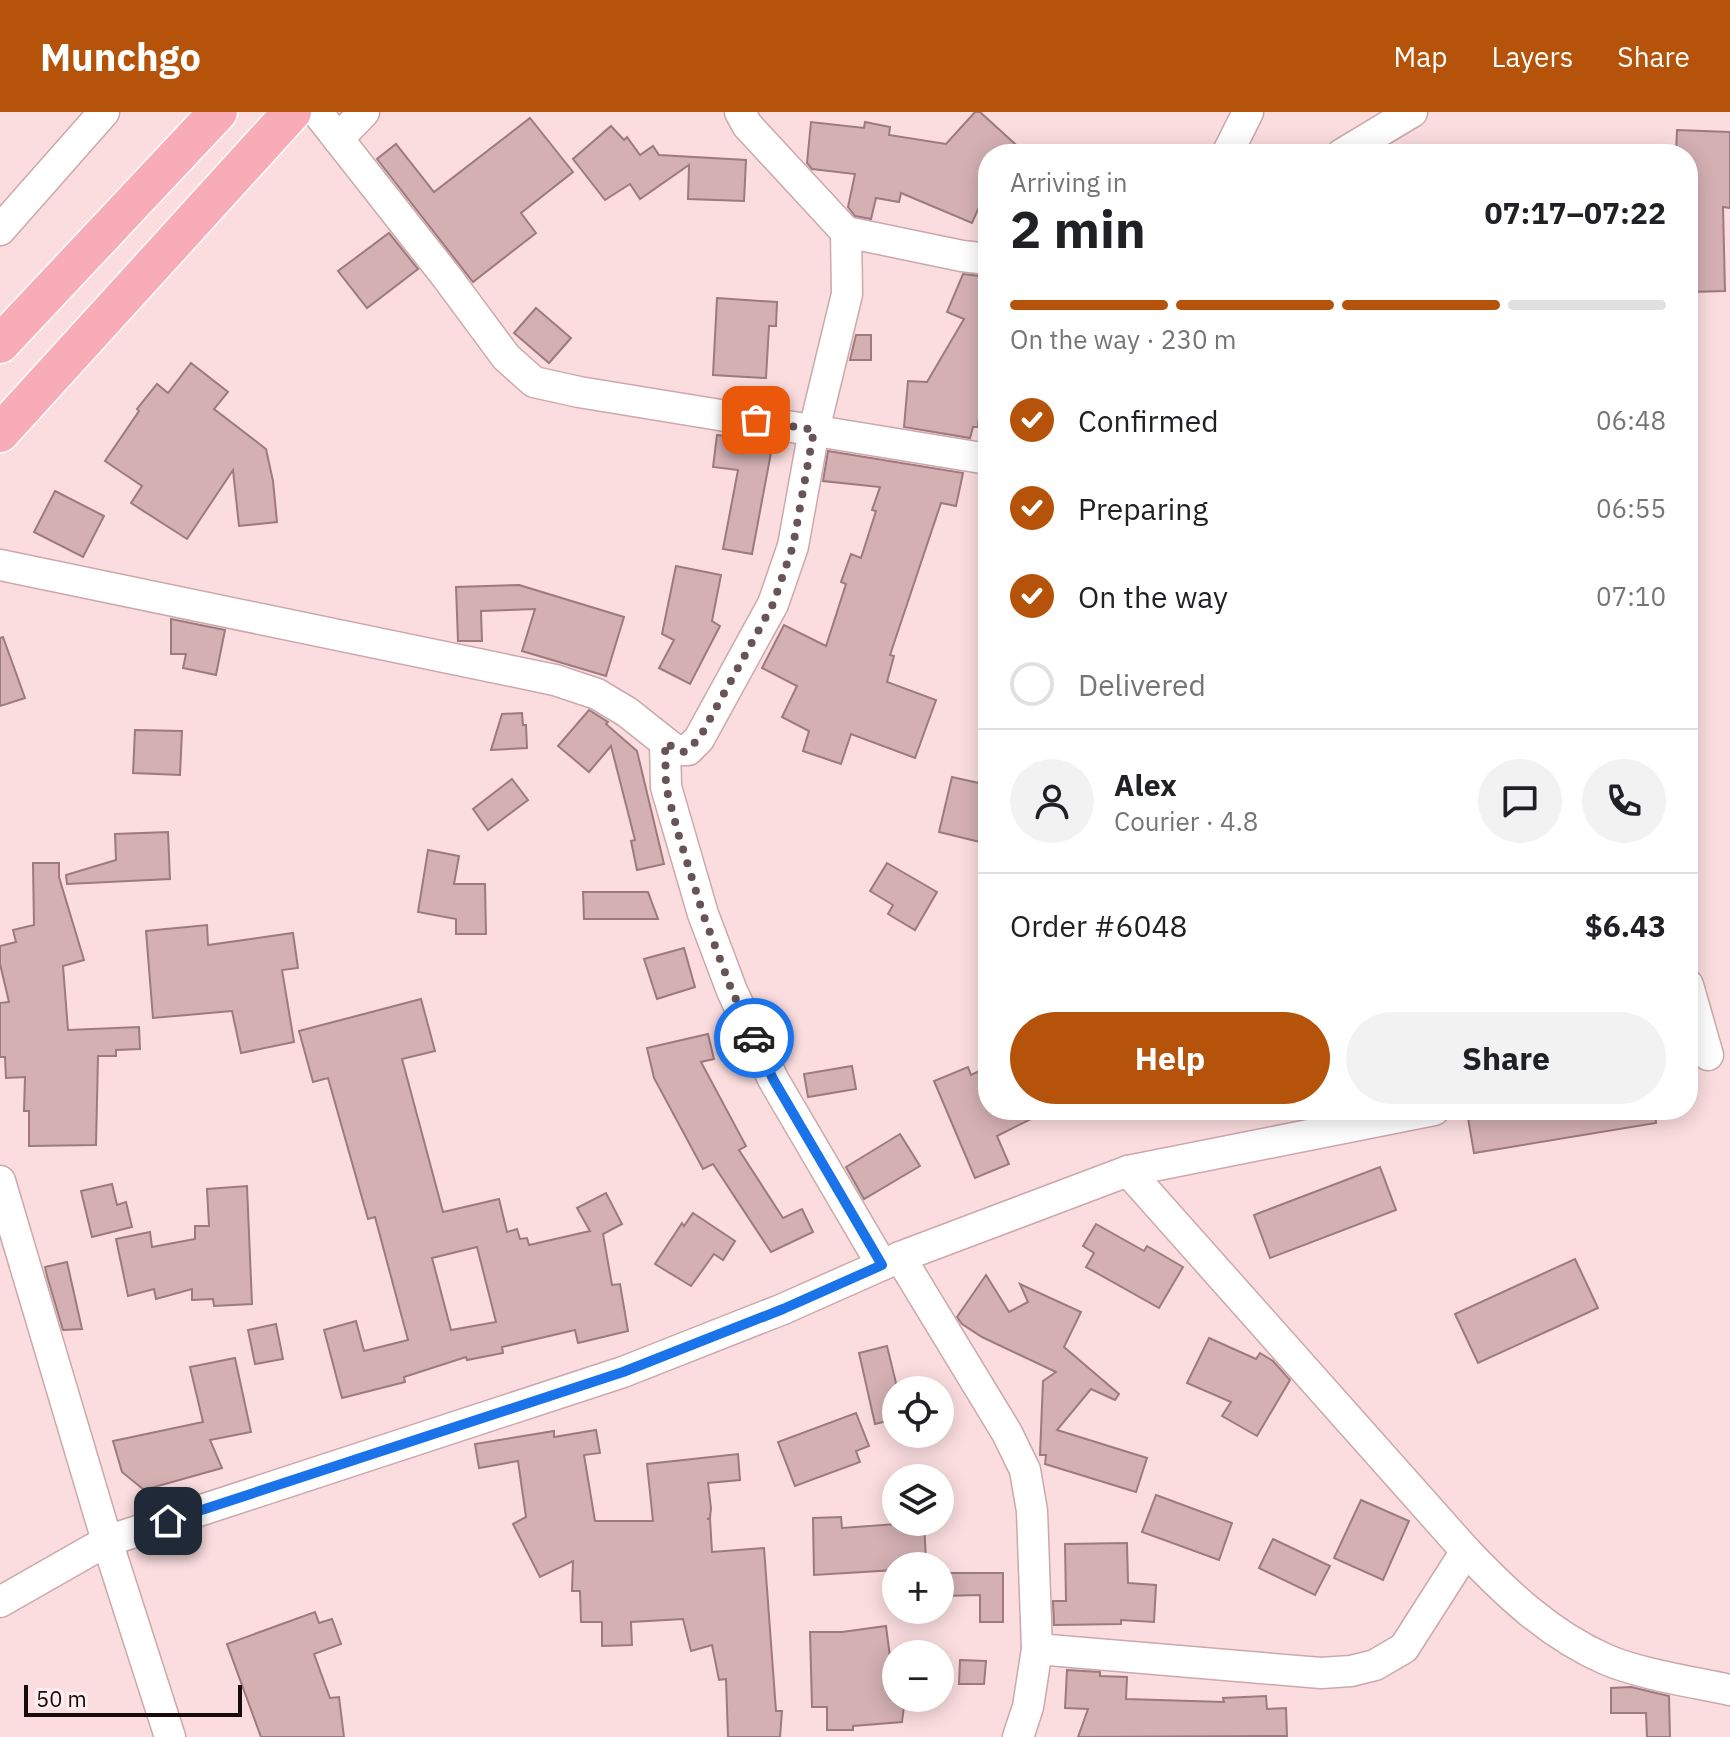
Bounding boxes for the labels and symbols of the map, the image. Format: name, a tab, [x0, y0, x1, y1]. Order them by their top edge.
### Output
pin	[722, 386, 790, 454]
courier	[714, 998, 794, 1078]
pin	[134, 1487, 202, 1555]
scale bar	[24, 1681, 242, 1717]

